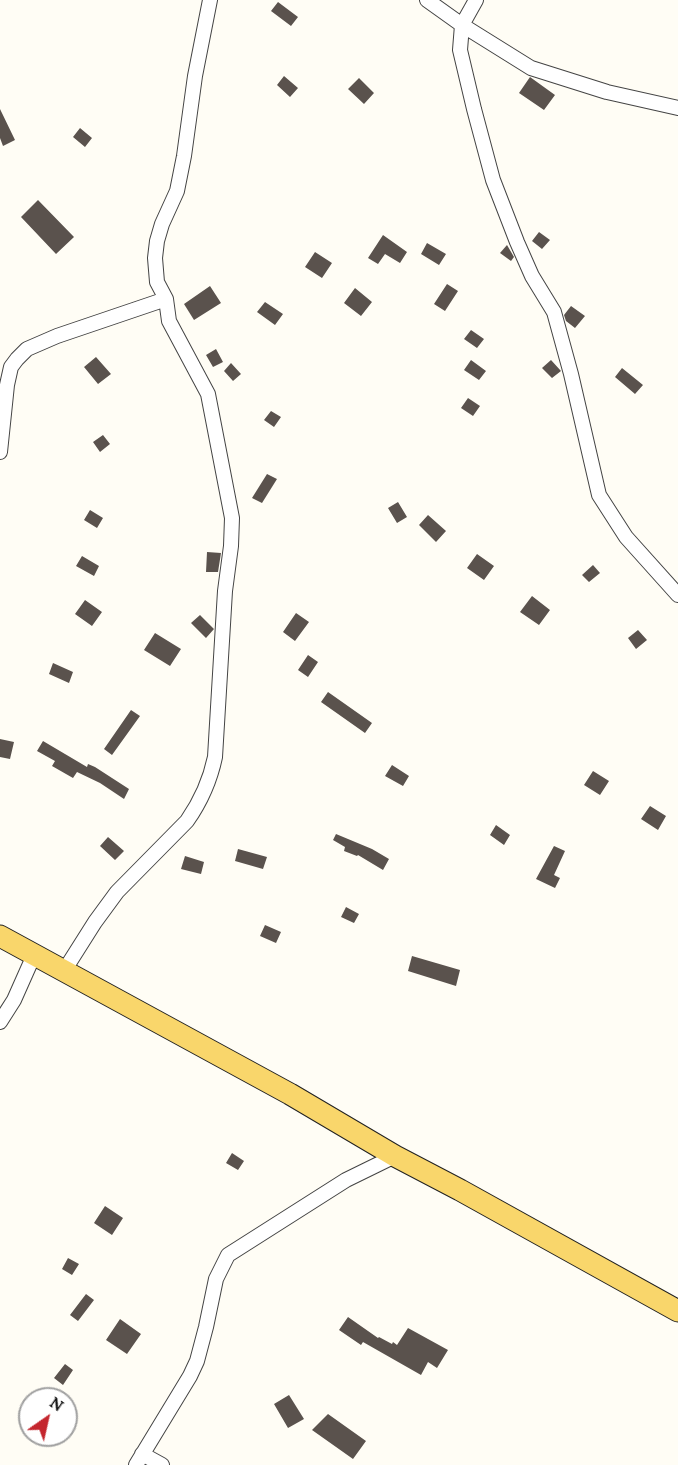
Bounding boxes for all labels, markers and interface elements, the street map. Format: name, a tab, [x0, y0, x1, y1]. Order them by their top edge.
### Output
north arrow	[18, 1387, 78, 1447]
text: N	[46, 1392, 68, 1415]

